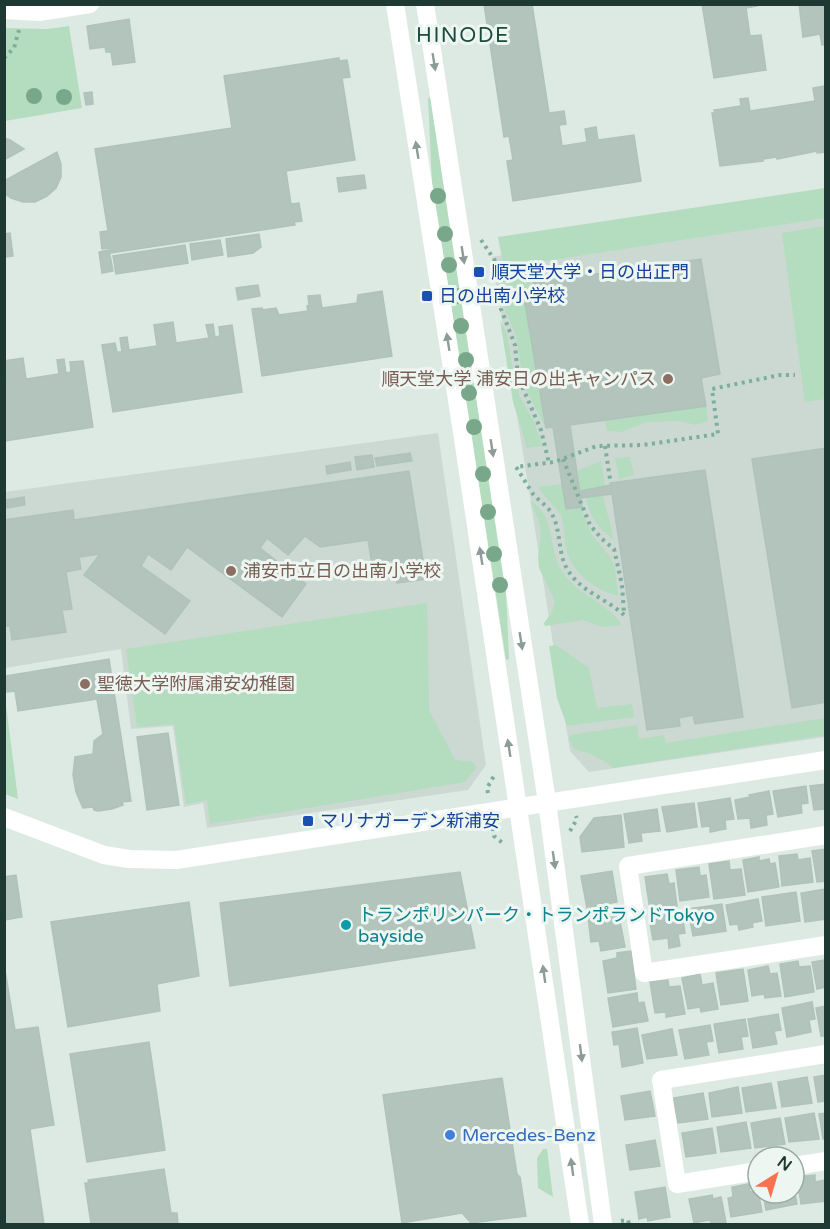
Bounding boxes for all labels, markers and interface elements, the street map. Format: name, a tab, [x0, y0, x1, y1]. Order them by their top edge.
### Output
district label: HINODE	[416, 23, 510, 48]
one-way arrow	[429, 53, 438, 72]
one-way arrow	[413, 140, 422, 159]
one-way arrow	[458, 246, 467, 265]
place label: 順天堂大学・日の出正門	[491, 261, 689, 283]
marker: 順天堂大学・日の出正門	[472, 265, 486, 279]
place label: 日の出南小学校	[439, 285, 565, 307]
marker: 日の出南小学校	[420, 289, 434, 303]
one-way arrow	[443, 333, 452, 352]
place label: 順天堂大学 浦安日の出キャンパス	[381, 368, 656, 390]
marker: 順天堂大学 浦安日の出キャンパス	[661, 372, 675, 386]
one-way arrow	[487, 439, 496, 458]
one-way arrow	[476, 546, 485, 565]
place label: 浦安市立日の出南小学校	[243, 560, 441, 582]
marker: 浦安市立日の出南小学校	[224, 564, 238, 578]
one-way arrow	[516, 631, 525, 650]
place label: 聖徳大学附属浦安幼稚園	[97, 673, 295, 695]
marker: 聖徳大学附属浦安幼稚園	[78, 677, 92, 691]
one-way arrow	[505, 739, 514, 758]
place label: マリナガーデン新浦安	[320, 810, 500, 832]
marker: マリナガーデン新浦安	[301, 814, 315, 828]
one-way arrow	[550, 851, 559, 870]
place label: トランポリンパーク・トランポランドTokyo bayside	[358, 904, 715, 947]
marker: トランポリンパーク・トランポランドTokyo bayside	[339, 918, 353, 932]
one-way arrow	[539, 964, 548, 983]
one-way arrow	[576, 1044, 585, 1063]
place label: Mercedes-Benz	[462, 1124, 596, 1146]
marker: Mercedes-Benz	[443, 1128, 457, 1142]
north arrow	[746, 1145, 806, 1205]
text: N	[773, 1152, 796, 1176]
one-way arrow	[567, 1157, 576, 1176]

